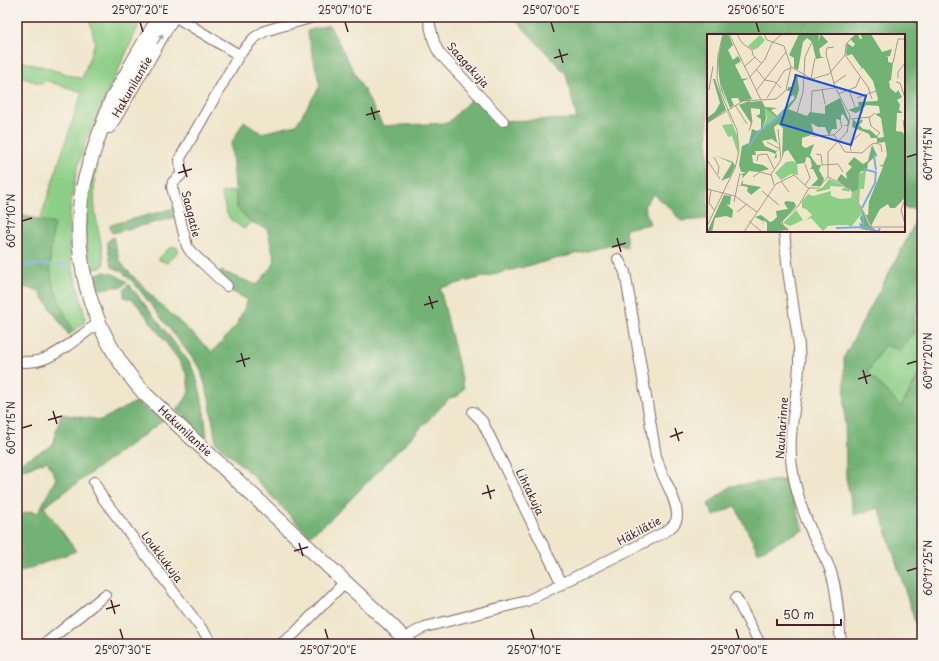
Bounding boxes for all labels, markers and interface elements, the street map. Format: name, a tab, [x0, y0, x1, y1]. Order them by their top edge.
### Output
text: 25°07'20"E	[111, 2, 169, 17]
text: 25°07'10"E	[318, 2, 372, 17]
text: 25°07'00"E	[522, 2, 580, 17]
text: 25°06'50"E	[727, 2, 785, 17]
one-way arrow	[156, 33, 163, 45]
inset map	[707, 34, 905, 232]
street label: Saagakuja	[443, 38, 494, 91]
street label: Hakunilantie	[107, 53, 156, 121]
text: 60°17'15"N	[920, 127, 935, 181]
street label: Saagatie	[178, 189, 206, 239]
text: 60°17'10"N	[3, 194, 18, 248]
text: 60°17'20"N	[920, 332, 935, 389]
street label: Nauharinne	[771, 396, 792, 459]
text: 60°17'15"N	[3, 401, 18, 455]
street label: Hakunilantie	[155, 401, 216, 460]
street label: Lihtakuja	[512, 466, 549, 518]
street label: Häkilätie	[614, 512, 664, 549]
street label: Loukkukuja	[138, 528, 187, 586]
text: 60°17'25"N	[920, 540, 935, 596]
scale bar	[777, 601, 841, 627]
text: 50 m	[783, 605, 814, 623]
text: 25°07'30"E	[95, 642, 151, 657]
text: 25°07'20"E	[299, 642, 357, 657]
text: 25°07'10"E	[507, 642, 561, 657]
text: 25°07'00"E	[710, 642, 768, 657]

